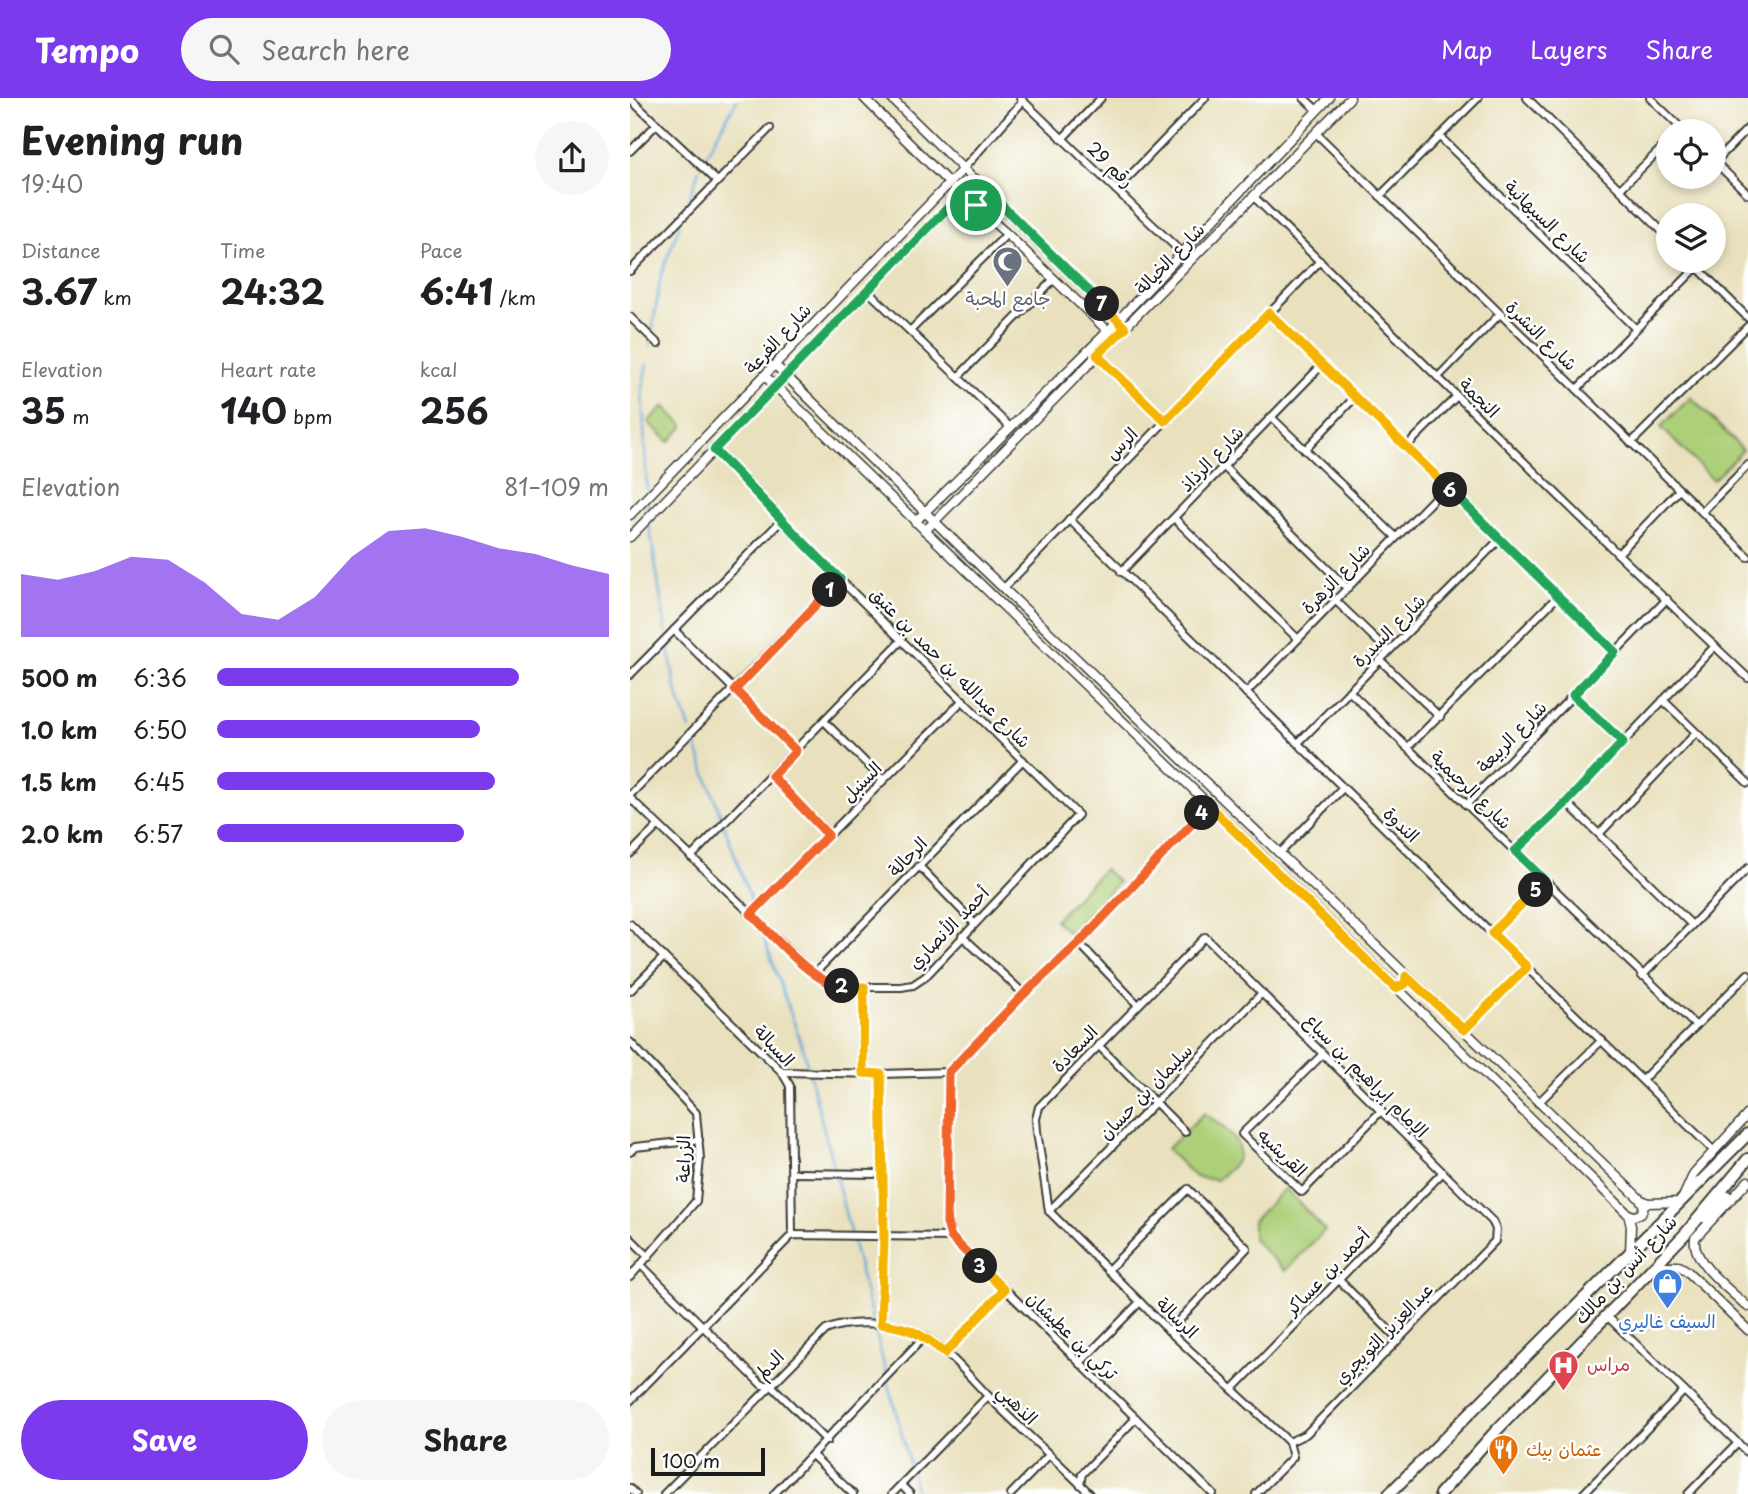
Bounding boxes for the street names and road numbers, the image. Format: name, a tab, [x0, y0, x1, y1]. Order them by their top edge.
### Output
street label: رقم 29	[1080, 134, 1141, 195]
street label: شارع السبهانية	[1499, 173, 1597, 269]
street label: شارع الخيالة	[1128, 216, 1210, 300]
street label: شارع النشرة	[1500, 294, 1584, 376]
street label: شارع الفرعة	[737, 297, 817, 379]
street label: النجمة	[1454, 371, 1506, 423]
street label: شارع الرذاذ	[1172, 419, 1249, 497]
street label: الرس	[1099, 420, 1143, 465]
street label: شارع الزهرة	[1294, 536, 1376, 620]
street label: شارع عبدالله بن حمد بن عتيق	[864, 580, 1038, 754]
street label: شارع السدرة	[1345, 587, 1431, 673]
street label: شارع الربيعة	[1470, 694, 1552, 778]
street label: شارع الرحيمية	[1425, 743, 1519, 835]
street label: السنبل	[834, 754, 887, 807]
street label: الندوة	[1378, 800, 1426, 848]
street label: الرحالة	[881, 830, 933, 882]
street label: أحمد الأنصاري	[901, 879, 996, 975]
street label: الإمام إبراهيم بن سباع	[1297, 1007, 1435, 1145]
street label: السبالة	[748, 1018, 802, 1072]
street label: السعادة	[1044, 1018, 1103, 1078]
street label: سليمان بن حسان	[1092, 1037, 1198, 1145]
street label: القريشيه	[1252, 1121, 1314, 1183]
street label: الزراعة	[669, 1135, 696, 1183]
street label: شارع أنس بن مالك	[1567, 1208, 1683, 1330]
street label: أحمد بن عساكر	[1277, 1221, 1376, 1322]
street label: عبدالعزيز التويجري	[1327, 1276, 1439, 1391]
street label: تركي بن عطيشان	[1019, 1284, 1125, 1389]
street label: الرسالة	[1151, 1290, 1205, 1344]
street label: الدلم	[748, 1343, 791, 1386]
street label: الذهبي	[989, 1377, 1045, 1433]

